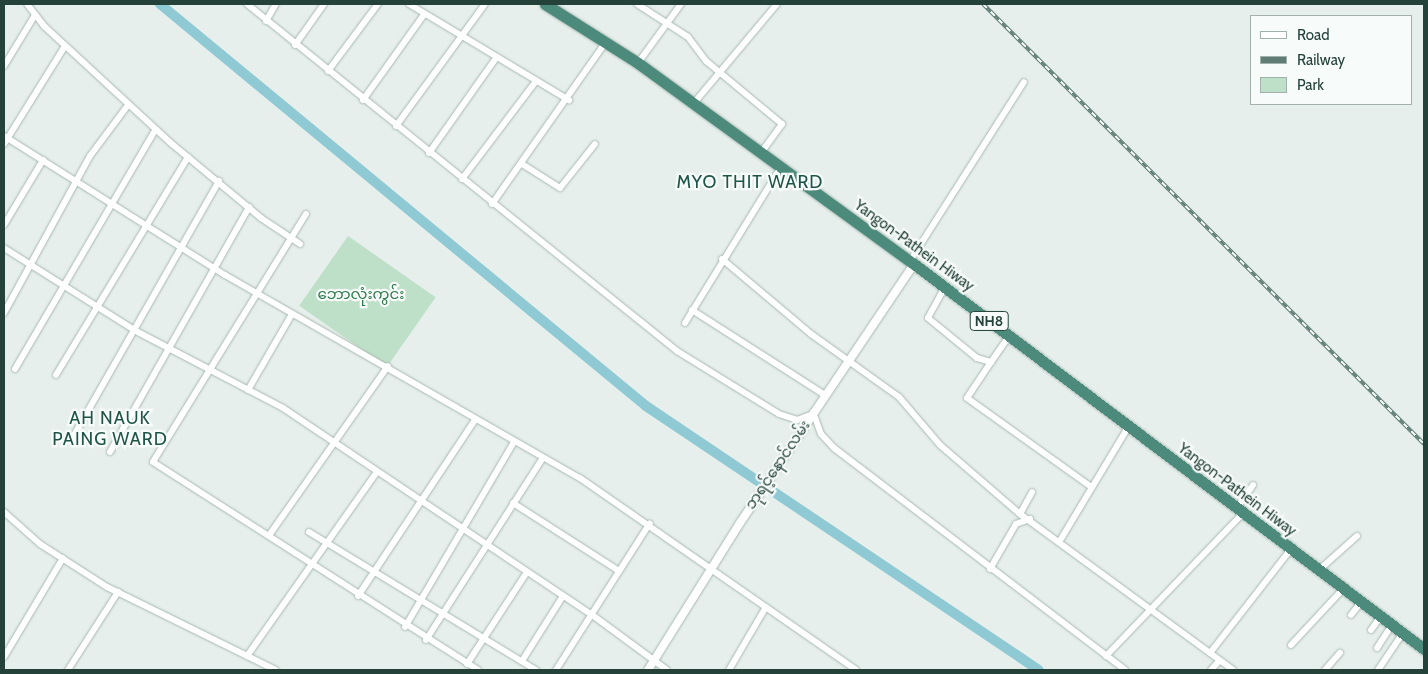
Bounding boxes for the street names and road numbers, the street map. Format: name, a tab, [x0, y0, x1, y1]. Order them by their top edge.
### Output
street label: Yangon-Pathein Hiway	[851, 196, 977, 296]
road number: NH8	[969, 310, 1009, 332]
street label: ဘုရင့်နောင်လမ်း	[742, 417, 814, 513]
street label: Yangon-Pathein Hiway	[1174, 440, 1300, 540]

